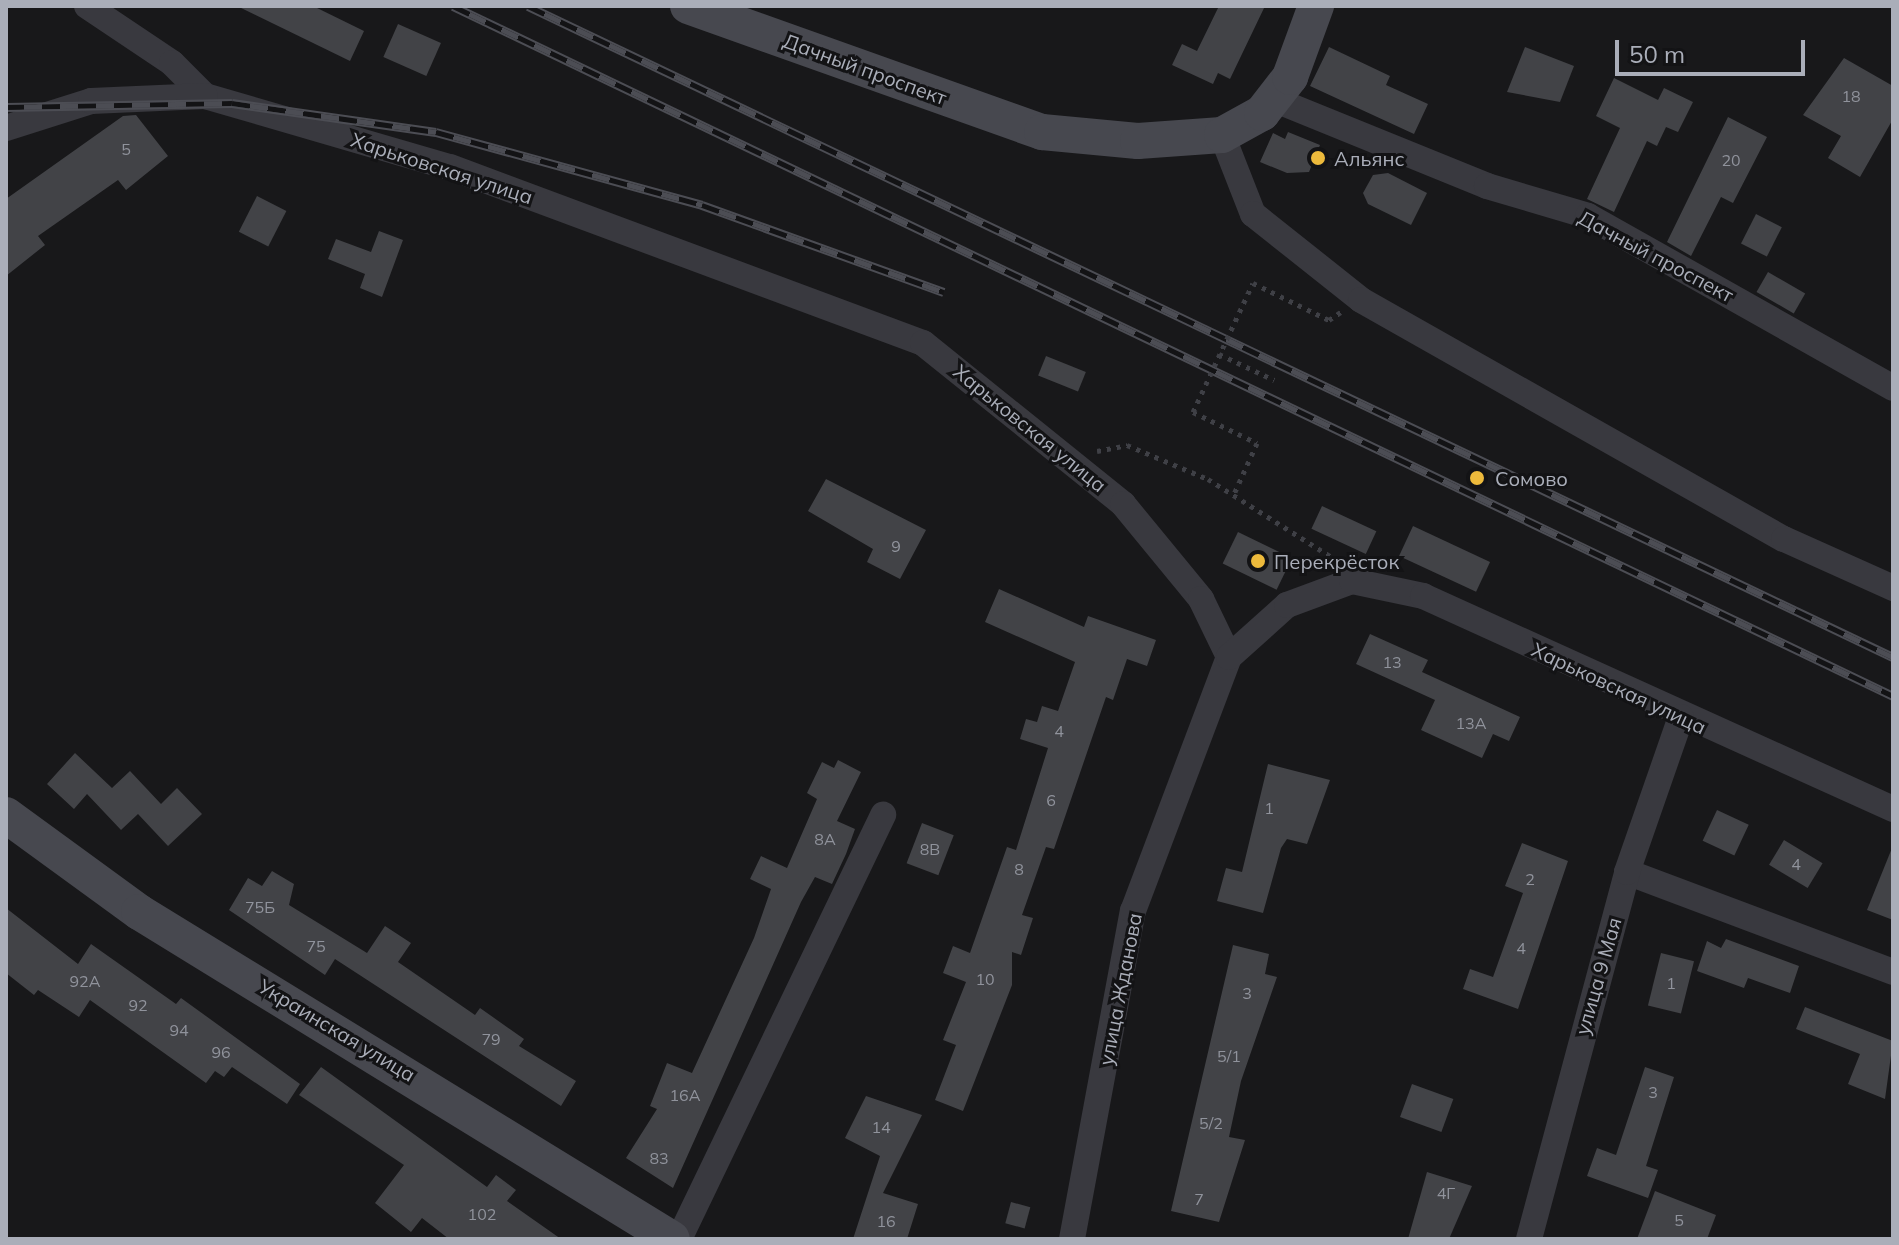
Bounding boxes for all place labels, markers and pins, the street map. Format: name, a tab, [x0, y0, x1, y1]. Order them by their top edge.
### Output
place label: Альянс	[1334, 146, 1405, 170]
marker: Альянс	[1309, 149, 1327, 167]
place label: Сомово	[1495, 466, 1568, 490]
marker: Сомово	[1466, 467, 1488, 489]
place label: Перекрёсток	[1274, 549, 1399, 573]
marker: Перекрёсток	[1249, 552, 1267, 570]

